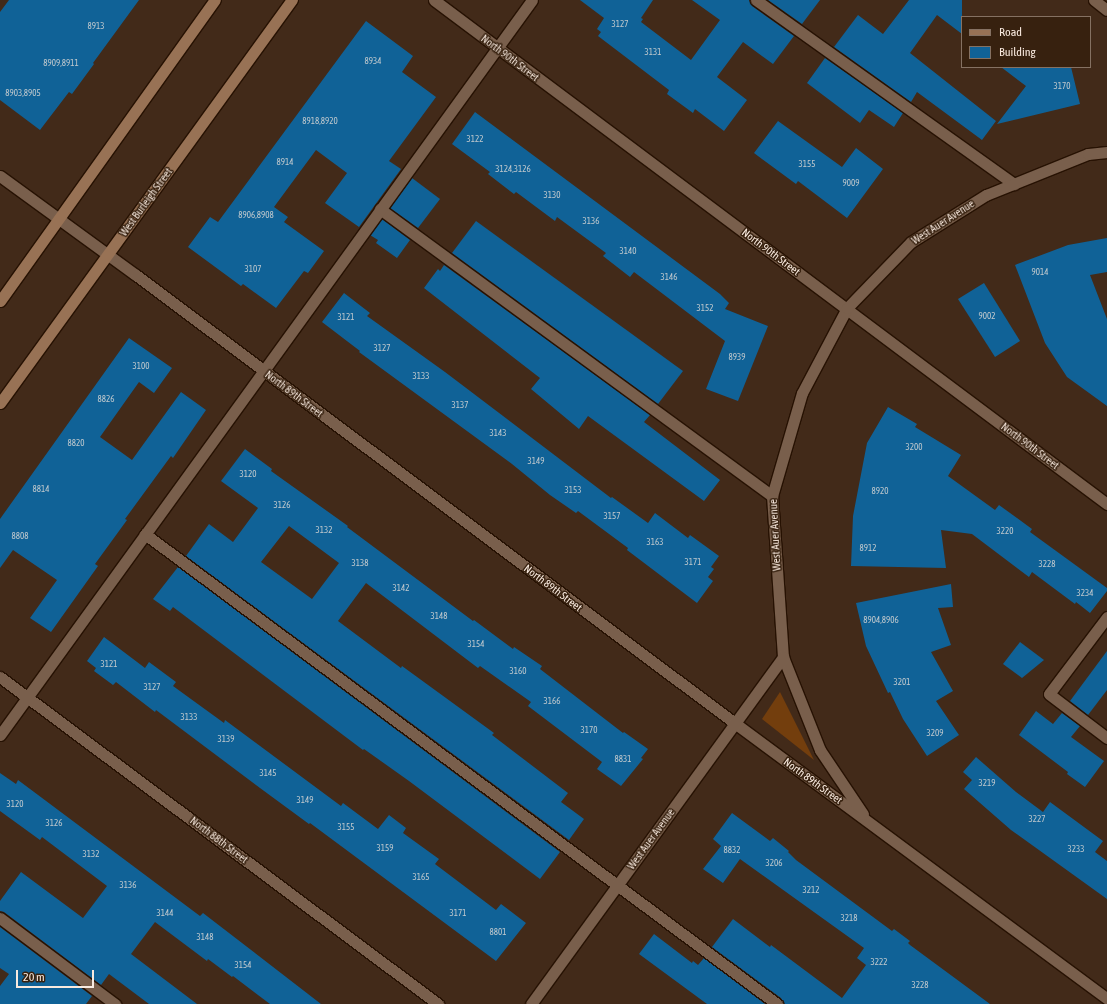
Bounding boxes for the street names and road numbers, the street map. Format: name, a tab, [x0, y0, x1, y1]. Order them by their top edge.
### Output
street label: North 90th Street	[478, 32, 542, 84]
street label: West Burleigh Street	[117, 165, 175, 239]
street label: West Auer Avenue	[909, 197, 977, 247]
street label: North 90th Street	[739, 226, 803, 278]
street label: North 89th Street	[262, 368, 326, 420]
street label: North 90th Street	[998, 420, 1062, 472]
street label: West Auer Avenue	[767, 499, 783, 571]
street label: North 89th Street	[521, 562, 585, 614]
street label: North 89th Street	[781, 755, 845, 807]
street label: West Auer Avenue	[624, 806, 678, 872]
street label: North 88th Street	[187, 814, 251, 866]

